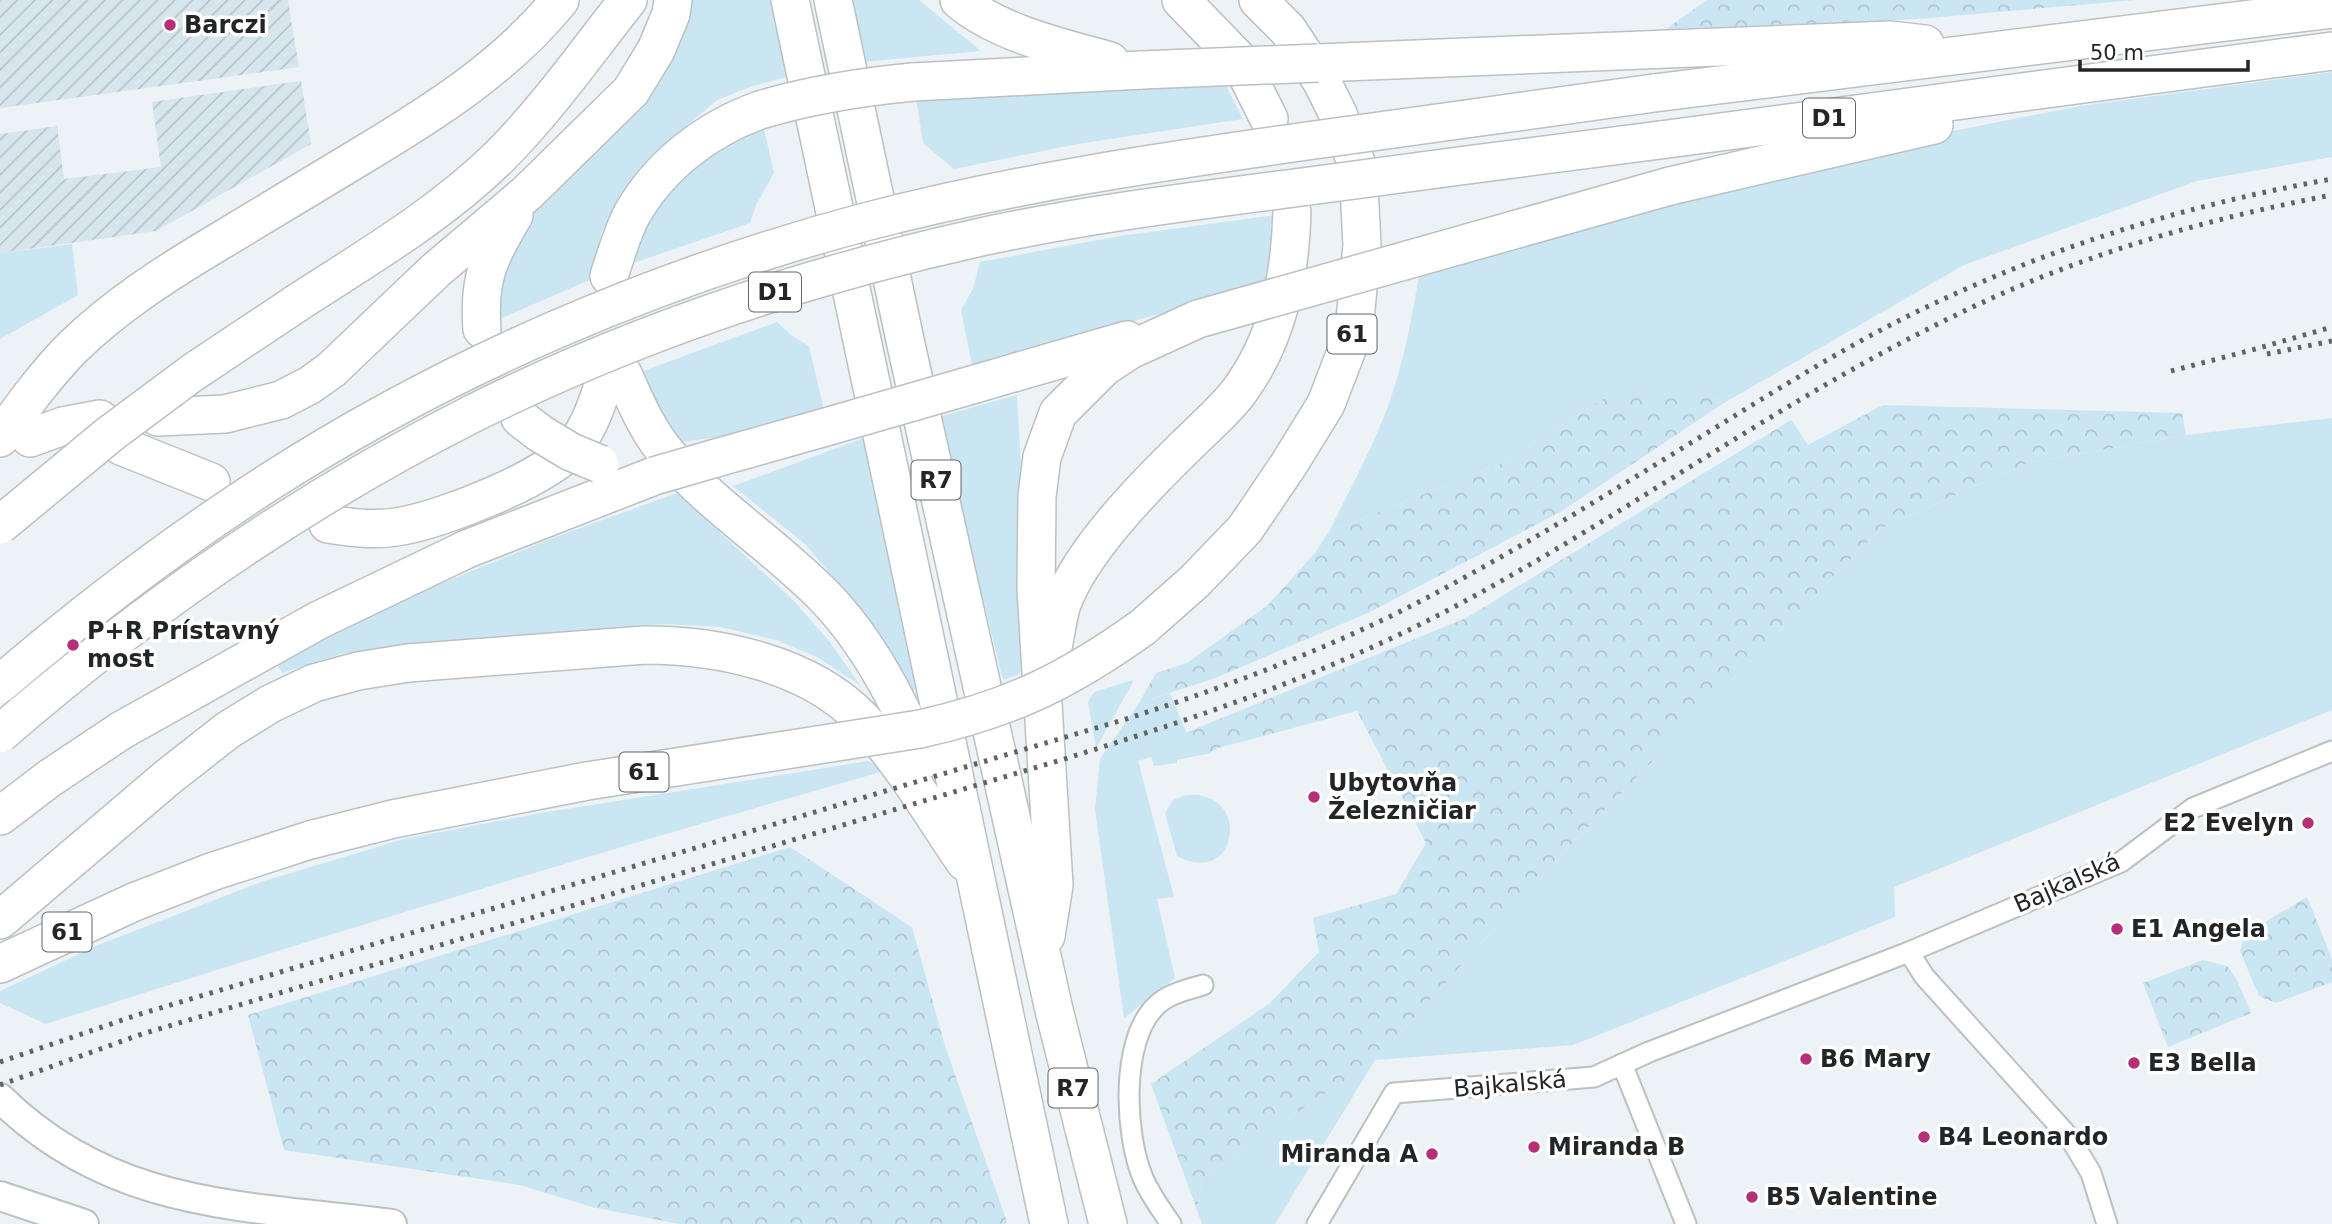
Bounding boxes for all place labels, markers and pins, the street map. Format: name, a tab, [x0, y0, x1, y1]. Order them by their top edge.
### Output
place label: Barczi	[184, 11, 267, 39]
marker: Barczi	[162, 17, 178, 33]
place label: P+R Prístavný most	[87, 617, 280, 673]
marker: P+R Prístavný most	[65, 637, 81, 653]
place label: Ubytovňa Železničiar	[1328, 769, 1476, 825]
marker: Ubytovňa Železničiar	[1306, 789, 1322, 805]
place label: E2 Evelyn	[2163, 809, 2294, 837]
marker: E2 Evelyn	[2300, 815, 2316, 831]
place label: E1 Angela	[2131, 915, 2266, 943]
marker: E1 Angela	[2109, 921, 2125, 937]
place label: B6 Mary	[1820, 1045, 1931, 1073]
place label: E3 Bella	[2148, 1049, 2257, 1077]
marker: B6 Mary	[1798, 1051, 1814, 1067]
marker: E3 Bella	[2126, 1055, 2142, 1071]
place label: B4 Leonardo	[1938, 1123, 2108, 1151]
marker: B4 Leonardo	[1916, 1129, 1932, 1145]
place label: Miranda B	[1548, 1133, 1685, 1161]
marker: Miranda B	[1526, 1139, 1542, 1155]
place label: Miranda A	[1280, 1140, 1418, 1168]
marker: Miranda A	[1424, 1146, 1440, 1162]
place label: B5 Valentine	[1766, 1183, 1937, 1211]
marker: B5 Valentine	[1744, 1189, 1760, 1205]

